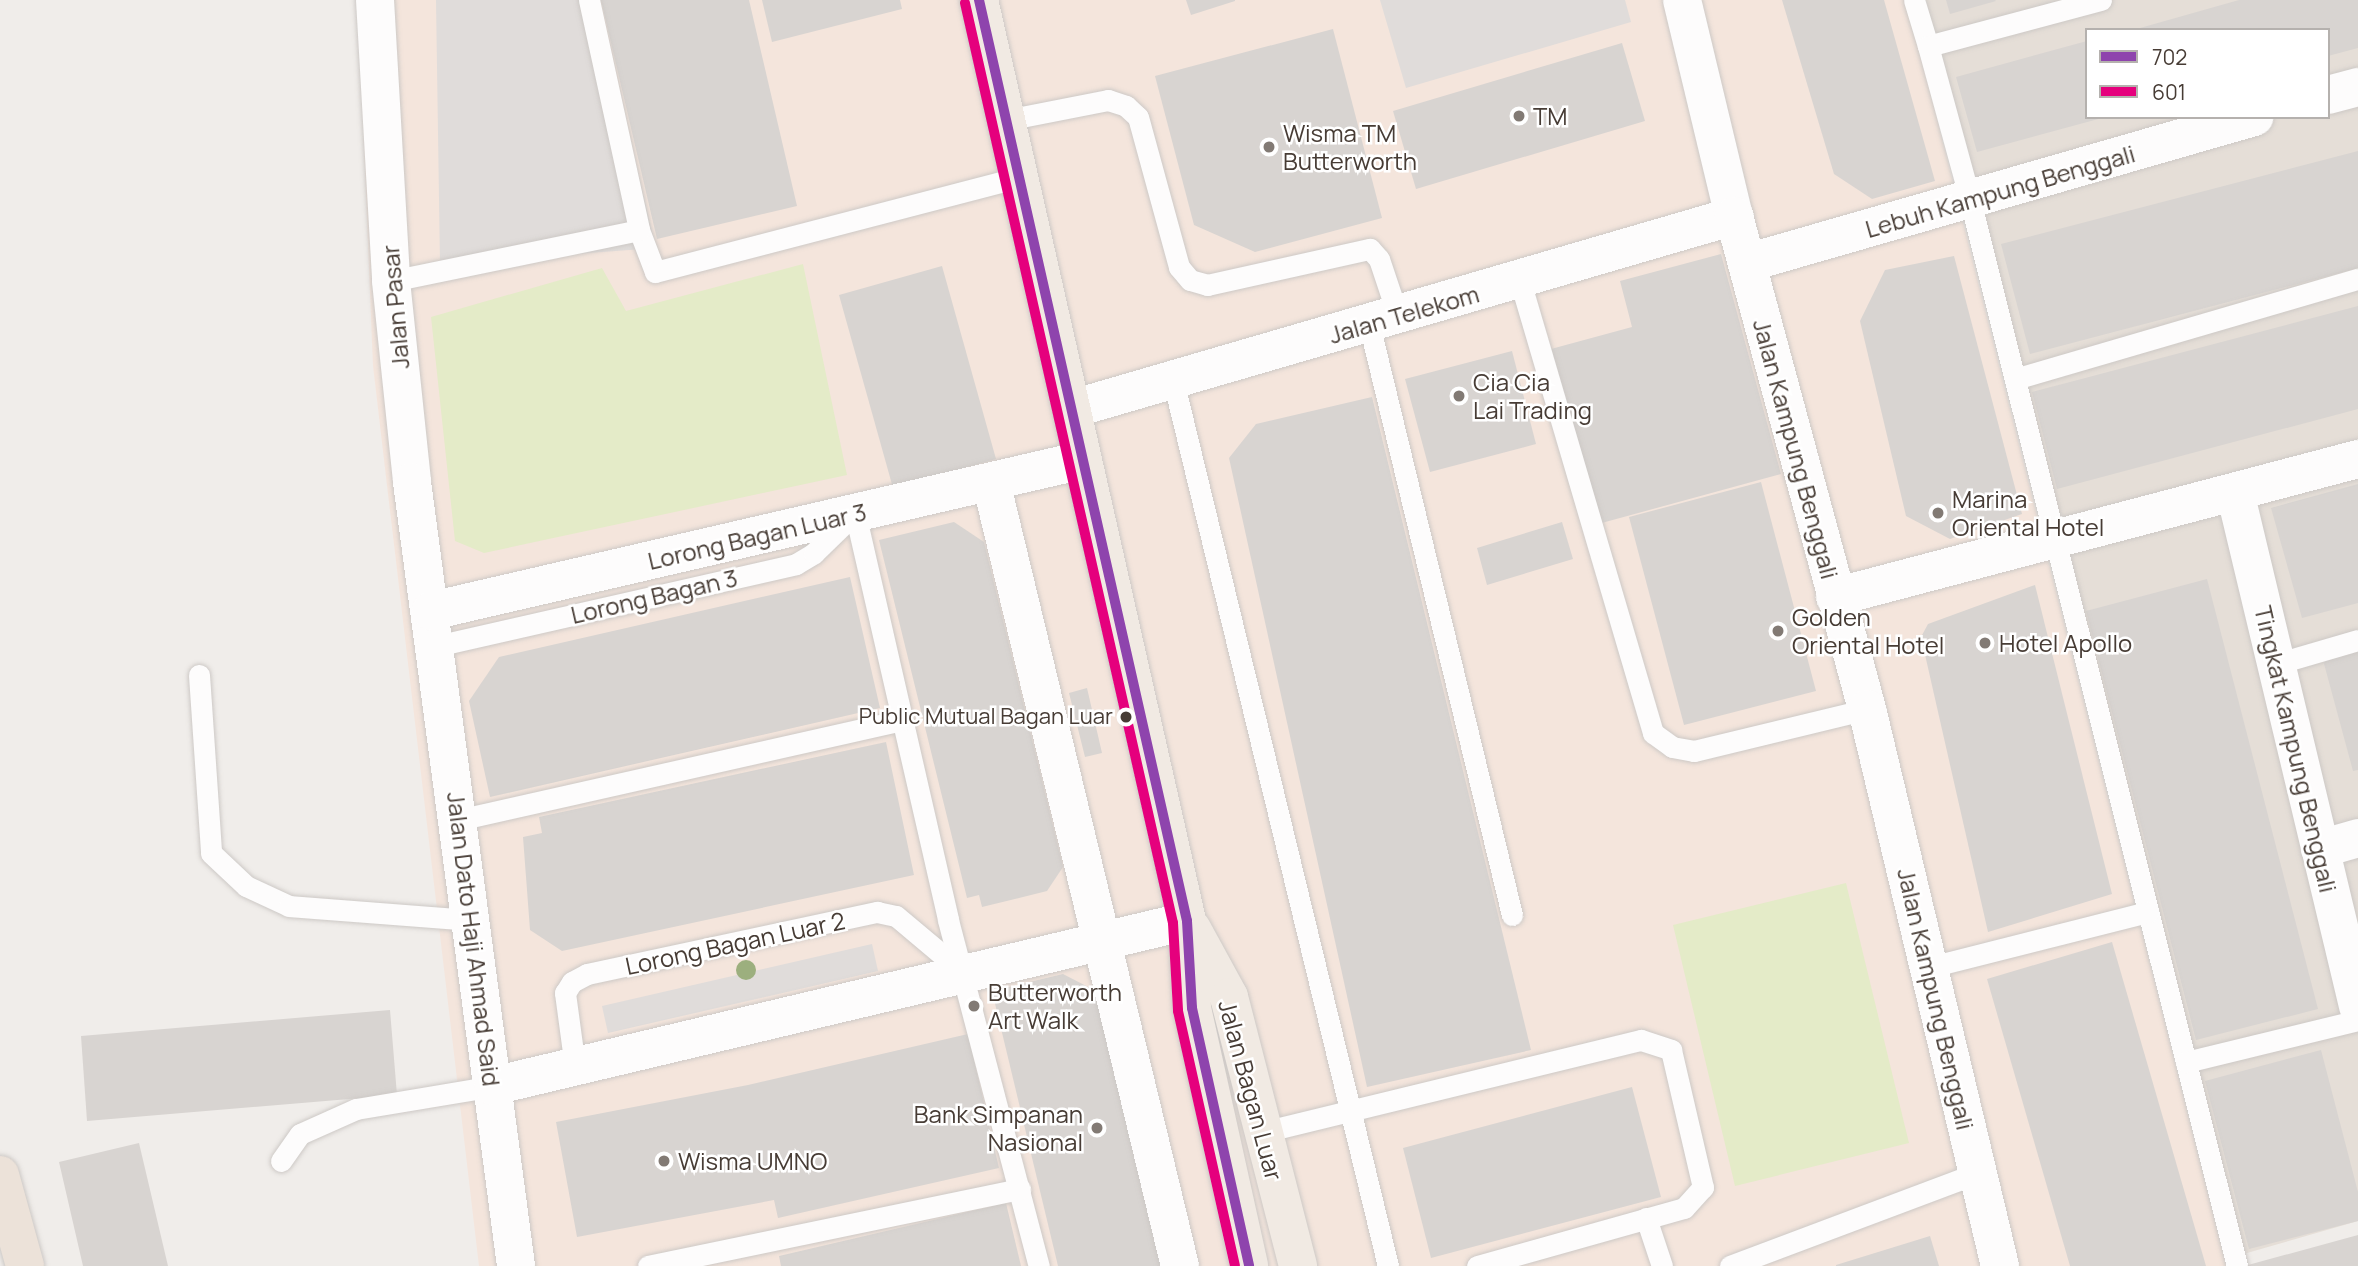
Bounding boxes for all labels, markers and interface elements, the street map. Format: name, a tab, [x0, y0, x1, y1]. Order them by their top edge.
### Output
legend	[2085, 28, 2330, 119]
text: 702	[2152, 43, 2187, 71]
text: 601	[2152, 78, 2186, 106]
place label: TM	[1533, 102, 1567, 130]
marker: TM	[1511, 108, 1527, 124]
place label: Wisma TM Butterworth	[1283, 119, 1417, 175]
marker: Wisma TM Butterworth	[1261, 139, 1277, 155]
street label: Lebuh Kampung Benggali	[1862, 139, 2138, 243]
street label: Jalan Pasar	[375, 244, 415, 370]
street label: Jalan Telekom	[1326, 279, 1482, 349]
street label: Jalan Kampung Benggali	[1747, 316, 1845, 582]
place label: Cia Cia Lai Trading	[1473, 368, 1592, 424]
marker: Cia Cia Lai Trading	[1451, 388, 1467, 404]
place label: Marina Oriental Hotel	[1952, 485, 2104, 541]
street label: Lorong Bagan Luar 3	[645, 497, 869, 575]
marker: Marina Oriental Hotel	[1930, 505, 1946, 521]
street label: Lorong Bagan 3	[568, 563, 740, 629]
place label: Golden Oriental Hotel	[1792, 603, 1944, 659]
street label: Tingkat Kampung Benggali	[2249, 603, 2343, 895]
marker: Golden Oriental Hotel	[1770, 623, 1786, 639]
place label: Hotel Apollo	[1999, 629, 2132, 657]
marker: Hotel Apollo	[1977, 635, 1993, 651]
place label: Public Mutual Bagan Luar	[859, 704, 1113, 730]
marker: Public Mutual Bagan Luar	[1119, 710, 1133, 724]
street label: Jalan Dato Haji Ahmad Said	[442, 790, 506, 1088]
street label: Jalan Kampung Benggali	[1892, 865, 1980, 1133]
street label: Lorong Bagan Luar 2	[622, 906, 848, 980]
place label: Butterworth Art Walk	[988, 978, 1122, 1034]
street label: Jalan Bagan Luar	[1213, 997, 1289, 1183]
marker: Butterworth Art Walk	[966, 998, 982, 1014]
place label: Bank Simpanan Nasional	[914, 1100, 1083, 1156]
marker: Bank Simpanan Nasional	[1089, 1120, 1105, 1136]
place label: Wisma UMNO	[678, 1147, 827, 1175]
marker: Wisma UMNO	[656, 1153, 672, 1169]

